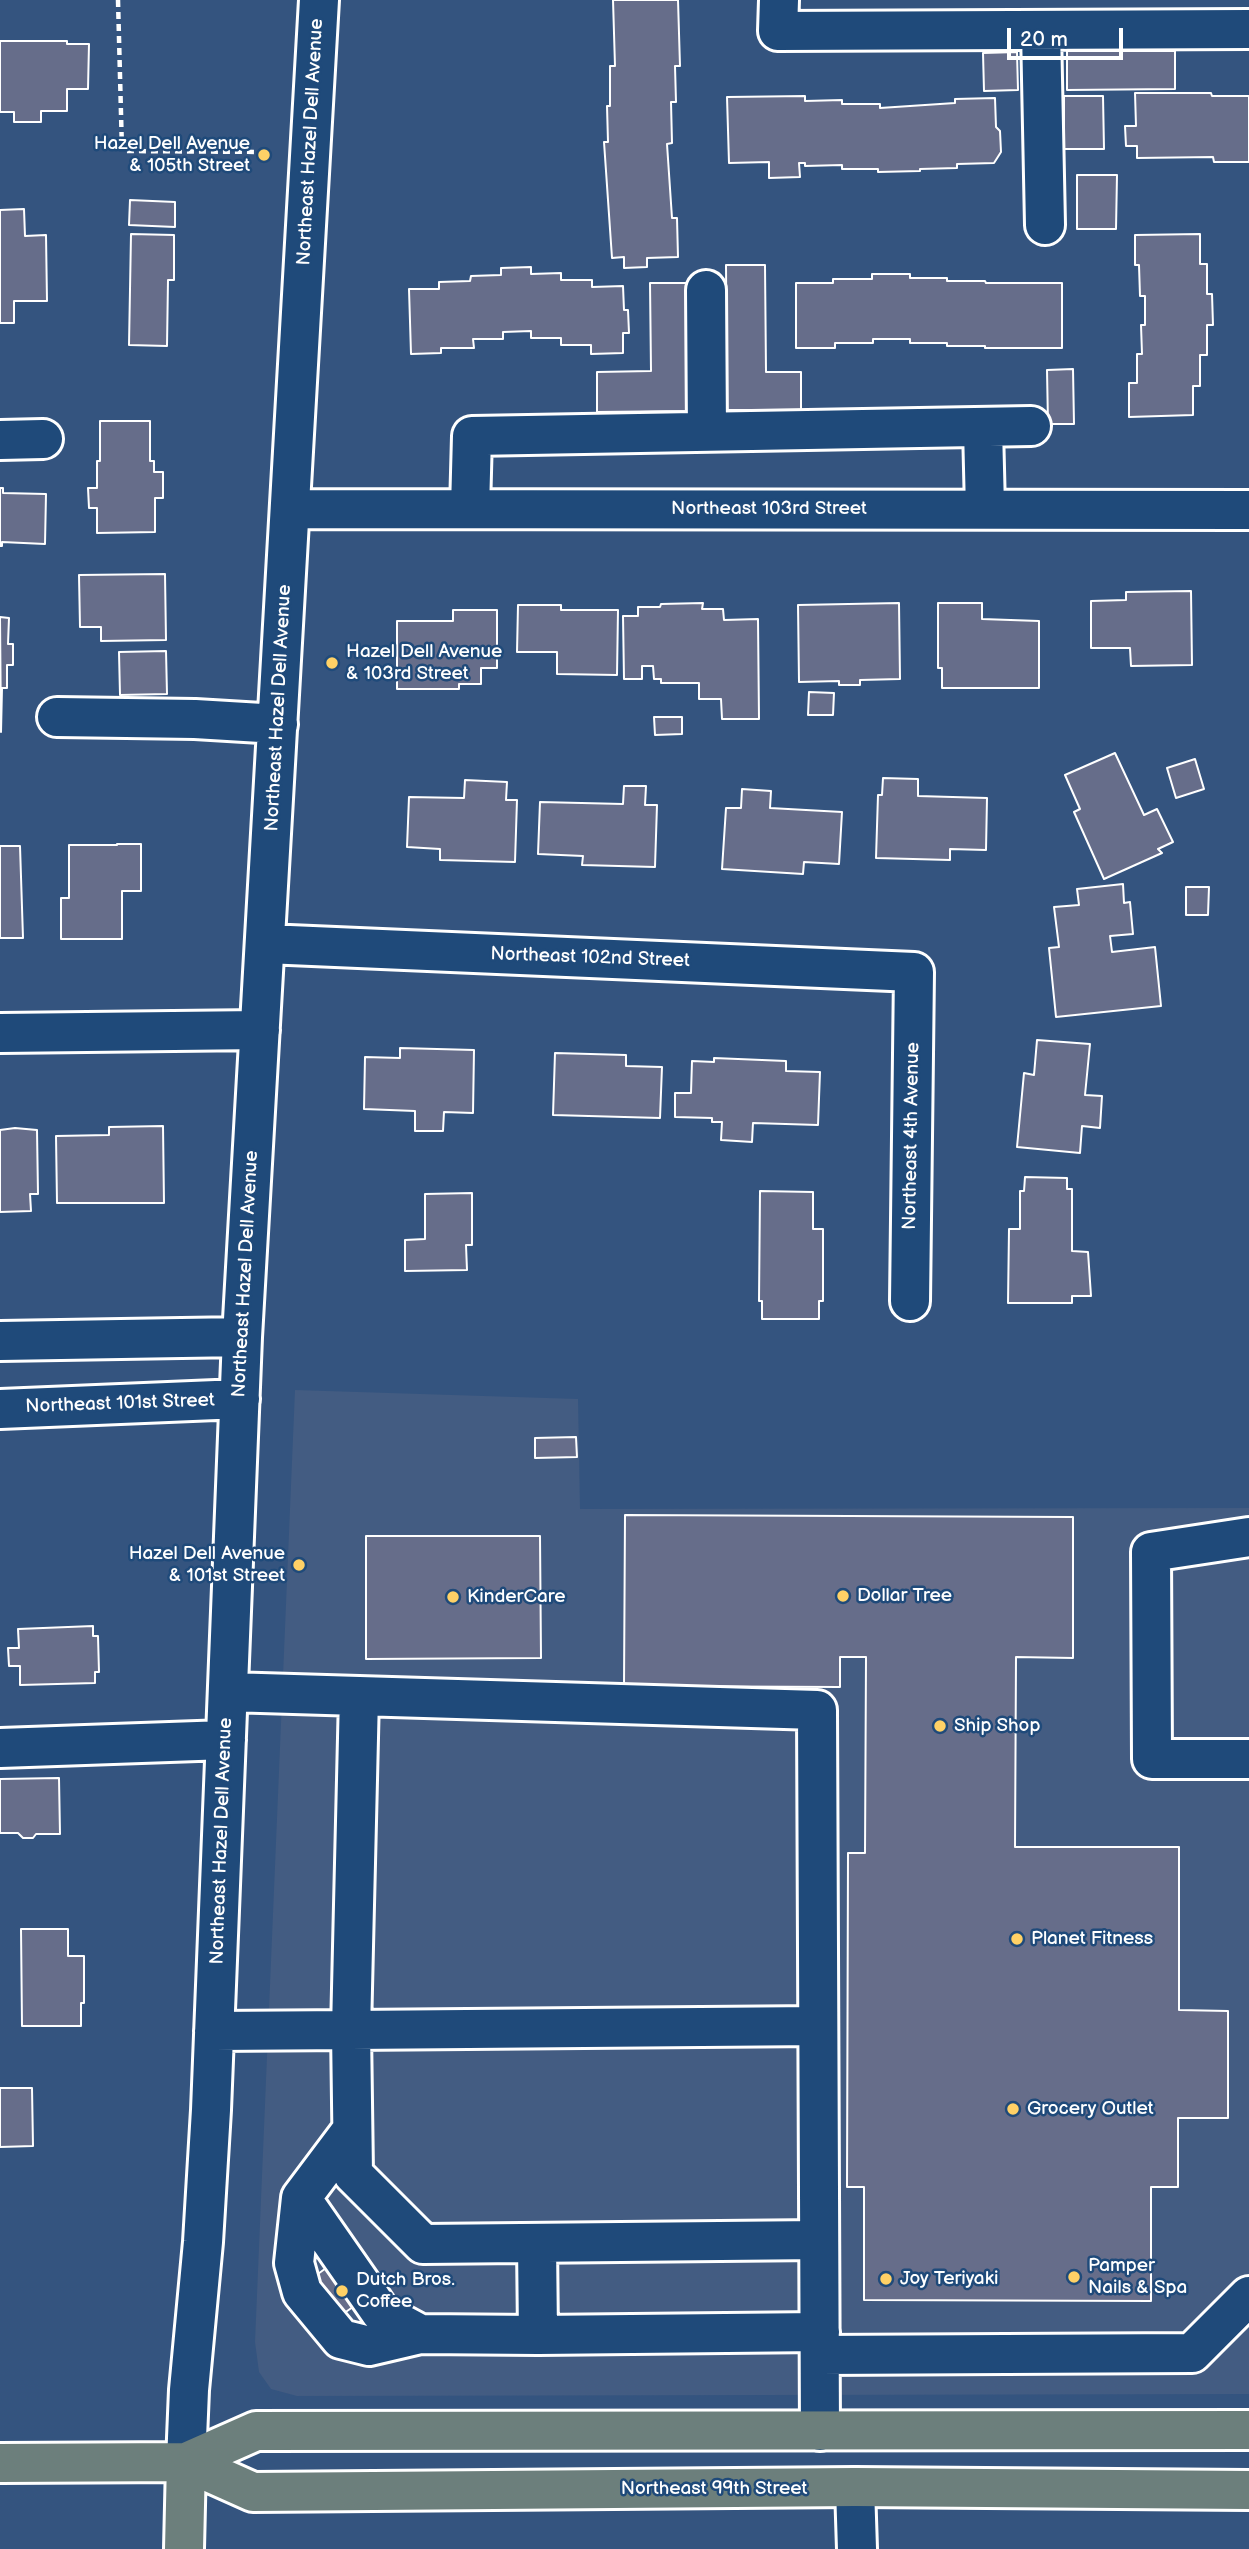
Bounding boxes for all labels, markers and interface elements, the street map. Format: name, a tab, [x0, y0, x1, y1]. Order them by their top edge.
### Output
scale bar	[1011, 14, 1126, 58]
street label: Northeast Hazel Dell Avenue	[293, 18, 329, 266]
text: 20 m	[1020, 27, 1068, 52]
place label: Hazel Dell Avenue & 105th Street	[94, 133, 250, 177]
marker: Hazel Dell Avenue & 105th Street	[256, 147, 272, 163]
street label: Northeast 103rd Street	[671, 498, 867, 520]
street label: Northeast Hazel Dell Avenue	[261, 584, 297, 832]
place label: Hazel Dell Avenue & 103rd Street	[346, 641, 502, 685]
marker: Hazel Dell Avenue & 103rd Street	[324, 655, 340, 671]
street label: Northeast 102nd Street	[490, 943, 690, 973]
street label: Northeast 4th Avenue	[899, 1042, 925, 1230]
street label: Northeast Hazel Dell Avenue	[228, 1150, 264, 1398]
street label: Northeast 101st Street	[25, 1389, 215, 1419]
place label: Hazel Dell Avenue & 101st Street	[129, 1543, 285, 1587]
marker: Hazel Dell Avenue & 101st Street	[291, 1557, 307, 1573]
place label: Dollar Tree	[857, 1585, 952, 1607]
place label: KinderCare	[467, 1586, 565, 1608]
marker: Dollar Tree	[835, 1588, 851, 1604]
marker: KinderCare	[445, 1589, 461, 1605]
place label: Ship Shop	[954, 1715, 1040, 1737]
street label: Northeast Hazel Dell Avenue	[206, 1717, 238, 1965]
marker: Ship Shop	[932, 1718, 948, 1734]
place label: Planet Fitness	[1031, 1928, 1153, 1950]
marker: Planet Fitness	[1009, 1931, 1025, 1947]
place label: Grocery Outlet	[1027, 2098, 1154, 2120]
marker: Grocery Outlet	[1005, 2101, 1021, 2117]
place label: Pamper Nails & Spa	[1088, 2255, 1187, 2299]
place label: Joy Teriyaki	[900, 2268, 998, 2290]
place label: Dutch Bros. Coffee	[356, 2269, 455, 2313]
marker: Pamper Nails & Spa	[1066, 2269, 1082, 2285]
marker: Joy Teriyaki	[878, 2271, 894, 2287]
marker: Dutch Bros. Coffee	[334, 2283, 350, 2299]
street label: Northeast 99th Street	[621, 2478, 807, 2500]

